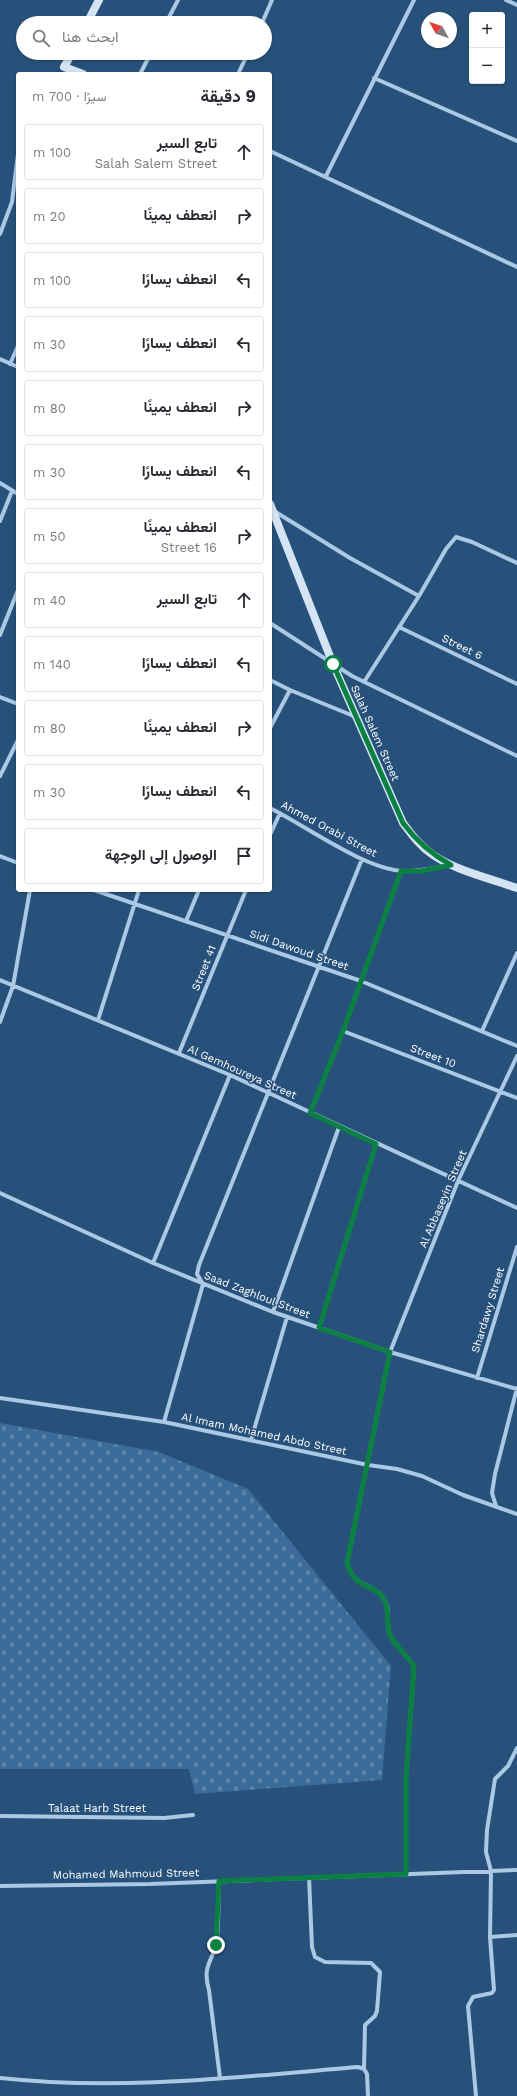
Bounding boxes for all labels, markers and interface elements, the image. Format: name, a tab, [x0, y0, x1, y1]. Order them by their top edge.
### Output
north arrow	[421, 12, 457, 48]
map controls	[469, 12, 505, 84]
button: +	[469, 12, 505, 48]
search box	[16, 16, 272, 60]
icon: search	[30, 27, 52, 49]
text: ابحث هنا	[62, 28, 119, 46]
button: −	[469, 48, 505, 84]
text: 9 دقيقة	[201, 86, 256, 106]
text: سيرًا · 700 m	[32, 89, 106, 104]
text: تابع السير	[157, 134, 217, 152]
icon: ahead	[233, 141, 255, 163]
text: 100 m	[33, 145, 71, 160]
text: Salah Salem Street	[95, 156, 217, 171]
icon: right	[233, 205, 255, 227]
text: انعطف يمينًا	[144, 206, 217, 224]
text: 20 m	[33, 209, 66, 224]
icon: left	[233, 269, 255, 291]
text: انعطف يسارًا	[142, 270, 217, 288]
text: 100 m	[33, 273, 71, 288]
icon: left	[233, 333, 255, 355]
text: انعطف يسارًا	[142, 334, 217, 352]
text: 30 m	[33, 337, 66, 352]
icon: right	[233, 397, 255, 419]
text: انعطف يمينًا	[144, 398, 217, 416]
text: 80 m	[33, 401, 66, 416]
icon: left	[233, 461, 255, 483]
text: انعطف يسارًا	[142, 462, 217, 480]
text: 30 m	[33, 465, 66, 480]
text: انعطف يمينًا	[144, 518, 217, 536]
icon: right	[233, 525, 255, 547]
text: 50 m	[33, 529, 65, 544]
text: Street 16	[161, 540, 217, 555]
icon: ahead	[233, 589, 255, 611]
text: تابع السير	[157, 590, 217, 608]
text: 40 m	[33, 593, 66, 608]
street label: Street 6	[440, 632, 485, 663]
icon: left	[233, 653, 255, 675]
text: انعطف يسارًا	[142, 654, 217, 672]
route start	[324, 655, 342, 673]
text: 140 m	[33, 657, 71, 672]
street label: Salah Salem Street	[348, 683, 402, 783]
icon: right	[233, 717, 255, 739]
text: انعطف يمينًا	[144, 718, 217, 736]
text: 80 m	[33, 721, 66, 736]
icon: left	[233, 781, 255, 803]
text: انعطف يسارًا	[142, 782, 217, 800]
text: 30 m	[33, 785, 66, 800]
street label: Ahmed Orabi Street	[279, 798, 380, 860]
icon: arrive	[233, 845, 255, 867]
text: الوصول إلى الوجهة	[105, 846, 217, 864]
street label: Sidi Dawoud Street	[248, 927, 351, 973]
street label: Street 41	[189, 943, 219, 993]
street label: Street 10	[408, 1041, 458, 1071]
street label: Al Gemhoureya Street	[186, 1042, 299, 1102]
street label: Al Abbaseyin Street	[417, 1148, 470, 1250]
street label: Shardawy Street	[469, 1265, 507, 1354]
street label: Saad Zaghloul Street	[202, 1269, 312, 1321]
street label: Al Imam Mohamed Abdo Street	[180, 1410, 348, 1458]
street label: Talaat Harb Street	[48, 1802, 146, 1815]
street label: Mohamed Mahmoud Street	[53, 1866, 200, 1882]
route end	[207, 1936, 225, 1954]

